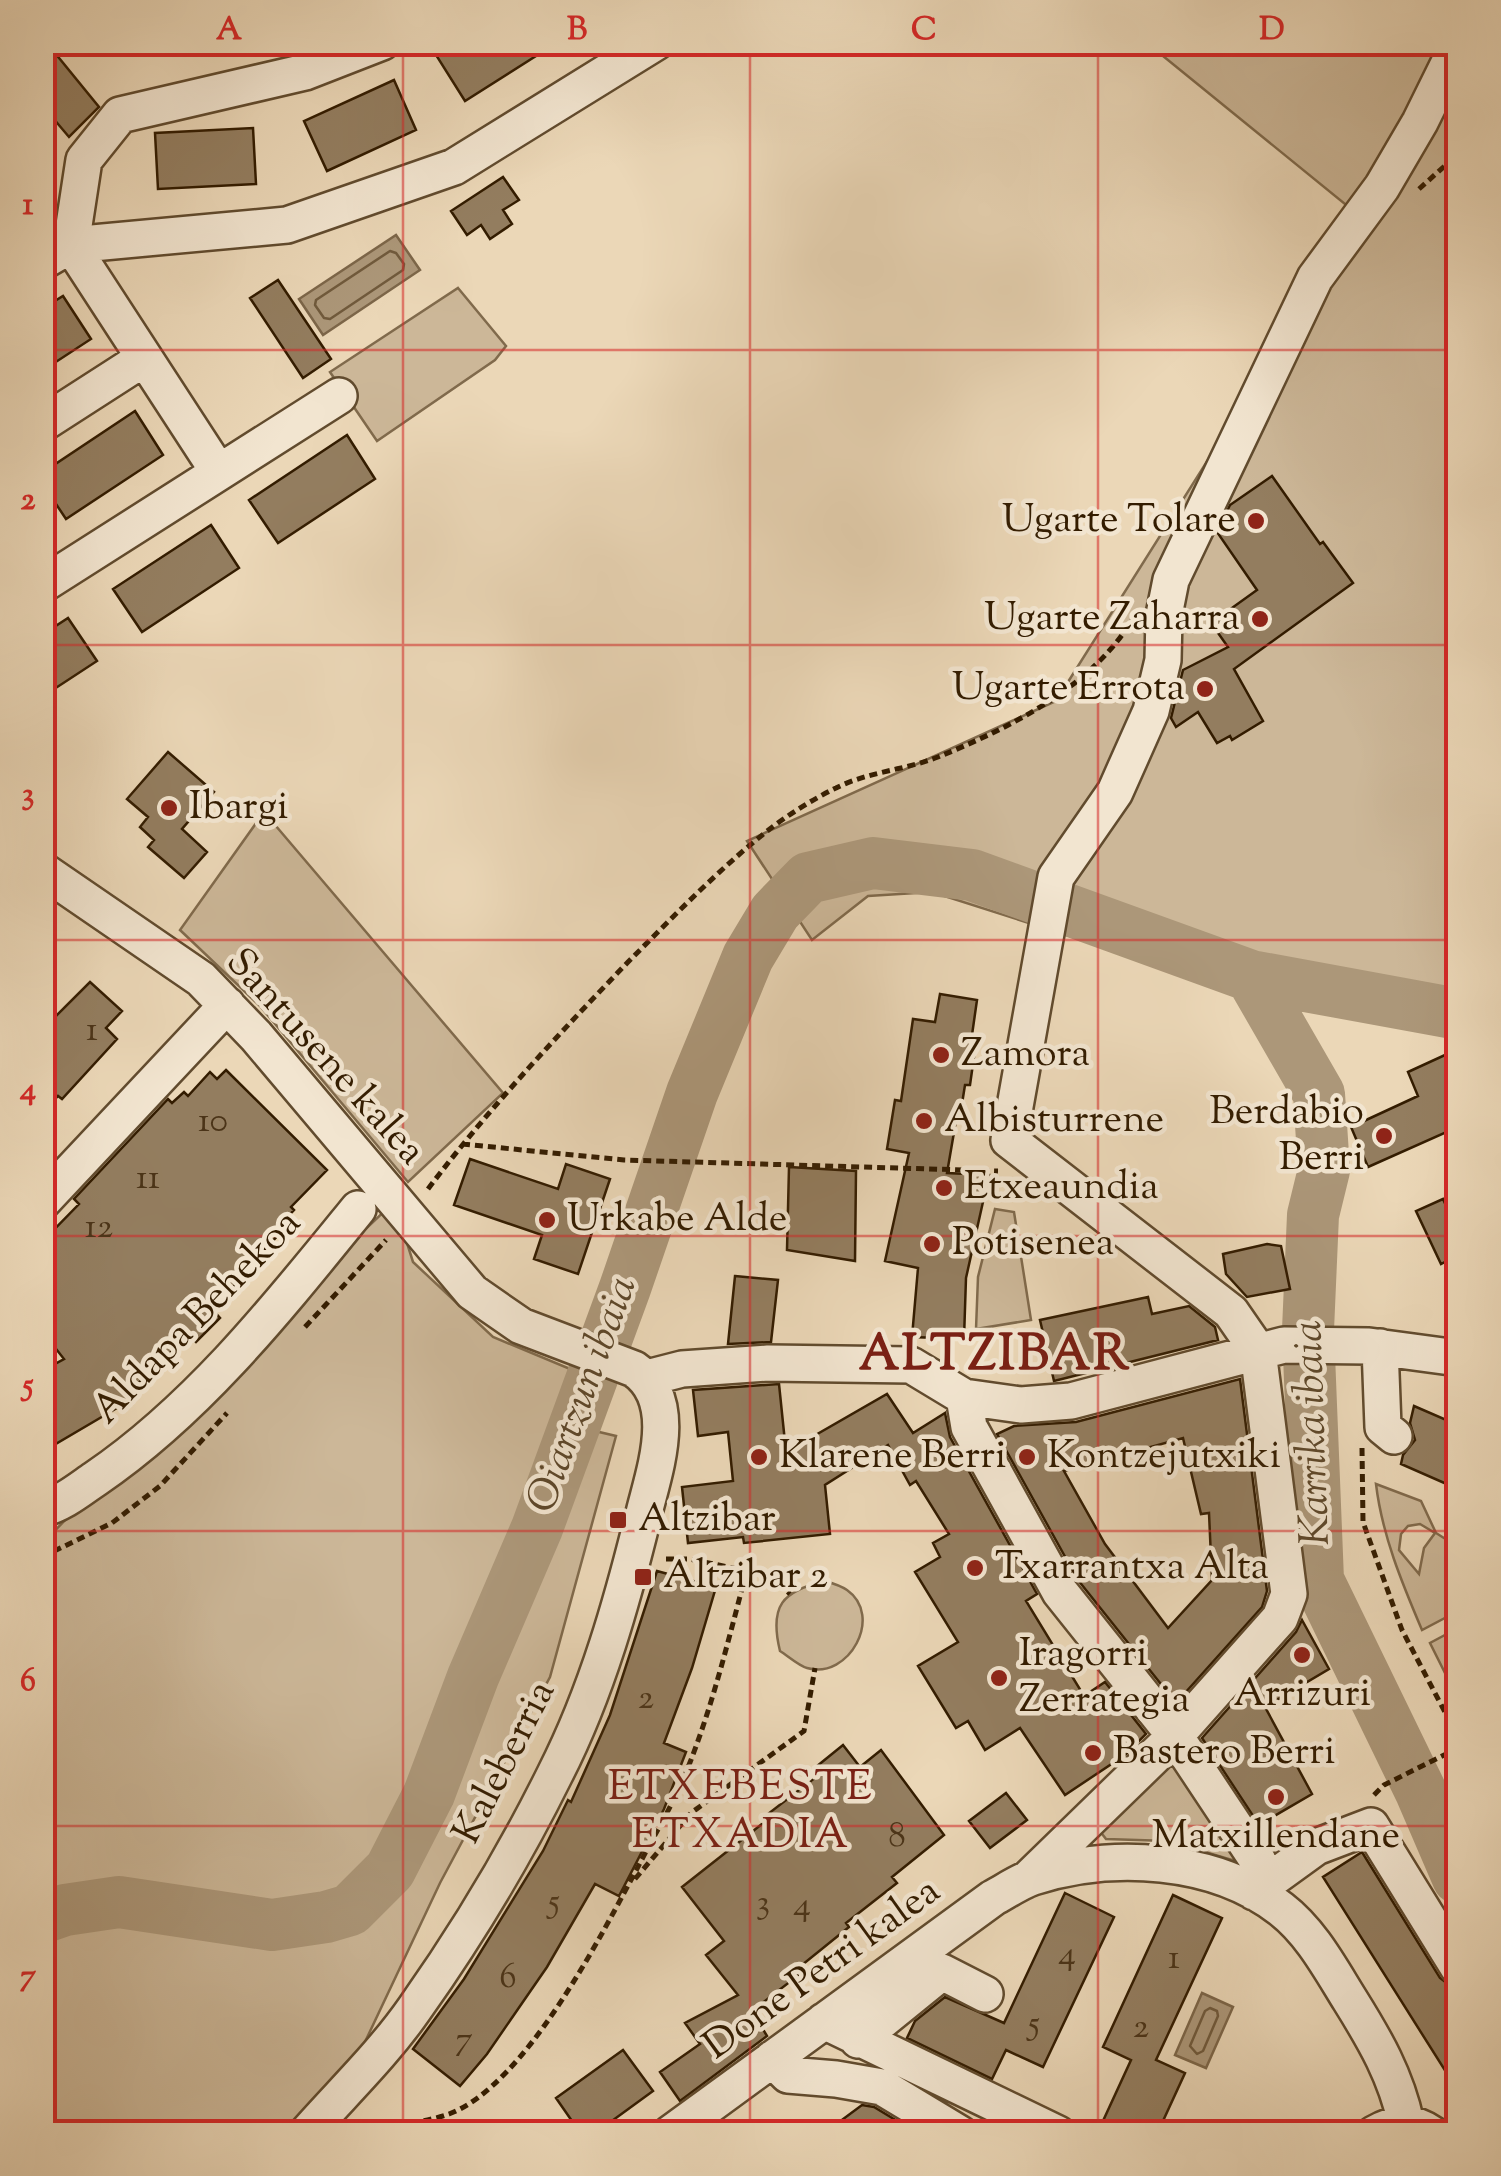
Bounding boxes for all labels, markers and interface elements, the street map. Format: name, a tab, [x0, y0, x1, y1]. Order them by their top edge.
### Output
text: A	[216, 8, 242, 54]
text: B	[567, 8, 587, 54]
text: C	[911, 8, 937, 54]
text: D	[1259, 8, 1285, 54]
text: 1	[23, 183, 34, 229]
text: 2	[21, 478, 36, 524]
place label: Ugarte Tolare	[1002, 493, 1236, 550]
marker: Ugarte Tolare	[1245, 510, 1267, 532]
place label: Ugarte Zaharra	[984, 591, 1240, 648]
marker: Ugarte Zaharra	[1249, 608, 1271, 630]
place label: Ugarte Errota	[952, 661, 1185, 718]
marker: Ugarte Errota	[1194, 678, 1216, 700]
text: 3	[22, 773, 34, 819]
place label: Ibargi	[189, 780, 288, 837]
marker: Ibargi	[158, 797, 180, 819]
street label: Santusene kalea	[211, 937, 437, 1179]
house number: 1	[86, 1006, 98, 1057]
place label: Zamora	[961, 1027, 1090, 1084]
marker: Zamora	[930, 1044, 952, 1066]
text: 4	[19, 1068, 36, 1114]
place label: Berdabio Berri	[1210, 1085, 1364, 1188]
place label: Albisturrene	[944, 1093, 1164, 1150]
house number: 10	[198, 1097, 228, 1148]
marker: Albisturrene	[913, 1110, 935, 1132]
marker: Berdabio Berri	[1373, 1125, 1395, 1147]
house number: 11	[136, 1154, 160, 1205]
place label: Etxeaundia	[964, 1160, 1159, 1217]
marker: Etxeaundia	[933, 1177, 955, 1199]
place label: Urkabe Alde	[567, 1192, 787, 1249]
street label: Aldapa Behekoa	[80, 1198, 316, 1438]
house number: 12	[85, 1203, 113, 1254]
marker: Urkabe Alde	[536, 1209, 558, 1231]
place label: Potisenea	[952, 1216, 1114, 1273]
marker: Potisenea	[921, 1233, 943, 1255]
water label: Oiartzun ibaia	[514, 1269, 654, 1521]
water label: Karrika ibaia	[1280, 1319, 1348, 1547]
district label: ALTZIBAR	[859, 1321, 1131, 1393]
text: 5	[20, 1364, 34, 1410]
place label: Klarene Berri	[779, 1429, 1006, 1486]
place label: Kontzejutxiki	[1047, 1429, 1281, 1486]
marker: Klarene Berri	[748, 1446, 770, 1468]
marker: Kontzejutxiki	[1016, 1446, 1038, 1468]
place label: Altzibar	[638, 1492, 776, 1549]
marker: Altzibar	[607, 1509, 629, 1531]
place label: Txarrantxa Alta	[995, 1540, 1269, 1597]
place label: Altzibar 2	[663, 1549, 828, 1606]
marker: Txarrantxa Alta	[964, 1557, 986, 1579]
marker: Altzibar 2	[632, 1566, 654, 1588]
place label: Iragorri Zerrategia	[1019, 1627, 1190, 1730]
marker: Arrizuri	[1291, 1644, 1313, 1666]
text: 6	[20, 1659, 36, 1705]
marker: Iragorri Zerrategia	[988, 1667, 1010, 1689]
place label: Arrizuri	[1233, 1667, 1371, 1724]
street label: Kaleberria	[440, 1671, 572, 1855]
house number: 2	[638, 1674, 654, 1725]
place label: Bastero Berri	[1113, 1725, 1335, 1782]
marker: Bastero Berri	[1082, 1742, 1104, 1764]
district label: ETXEBESTE ETXADIA	[608, 1759, 874, 1867]
marker: Matxillendane	[1265, 1786, 1287, 1808]
place label: Matxillendane	[1152, 1809, 1400, 1866]
house number: 8	[888, 1812, 906, 1863]
street label: Done Petri kalea	[693, 1865, 953, 2075]
house number: 5	[546, 1878, 560, 1929]
house number: 3	[756, 1879, 770, 1930]
house number: 4	[793, 1881, 811, 1932]
house number: 4	[1058, 1930, 1076, 1981]
house number: 1	[1168, 1934, 1180, 1985]
house number: 6	[499, 1953, 517, 2004]
text: 7	[20, 1954, 36, 2000]
house number: 5	[1026, 2000, 1040, 2051]
house number: 2	[1133, 2003, 1149, 2054]
house number: 7	[455, 2015, 473, 2066]

